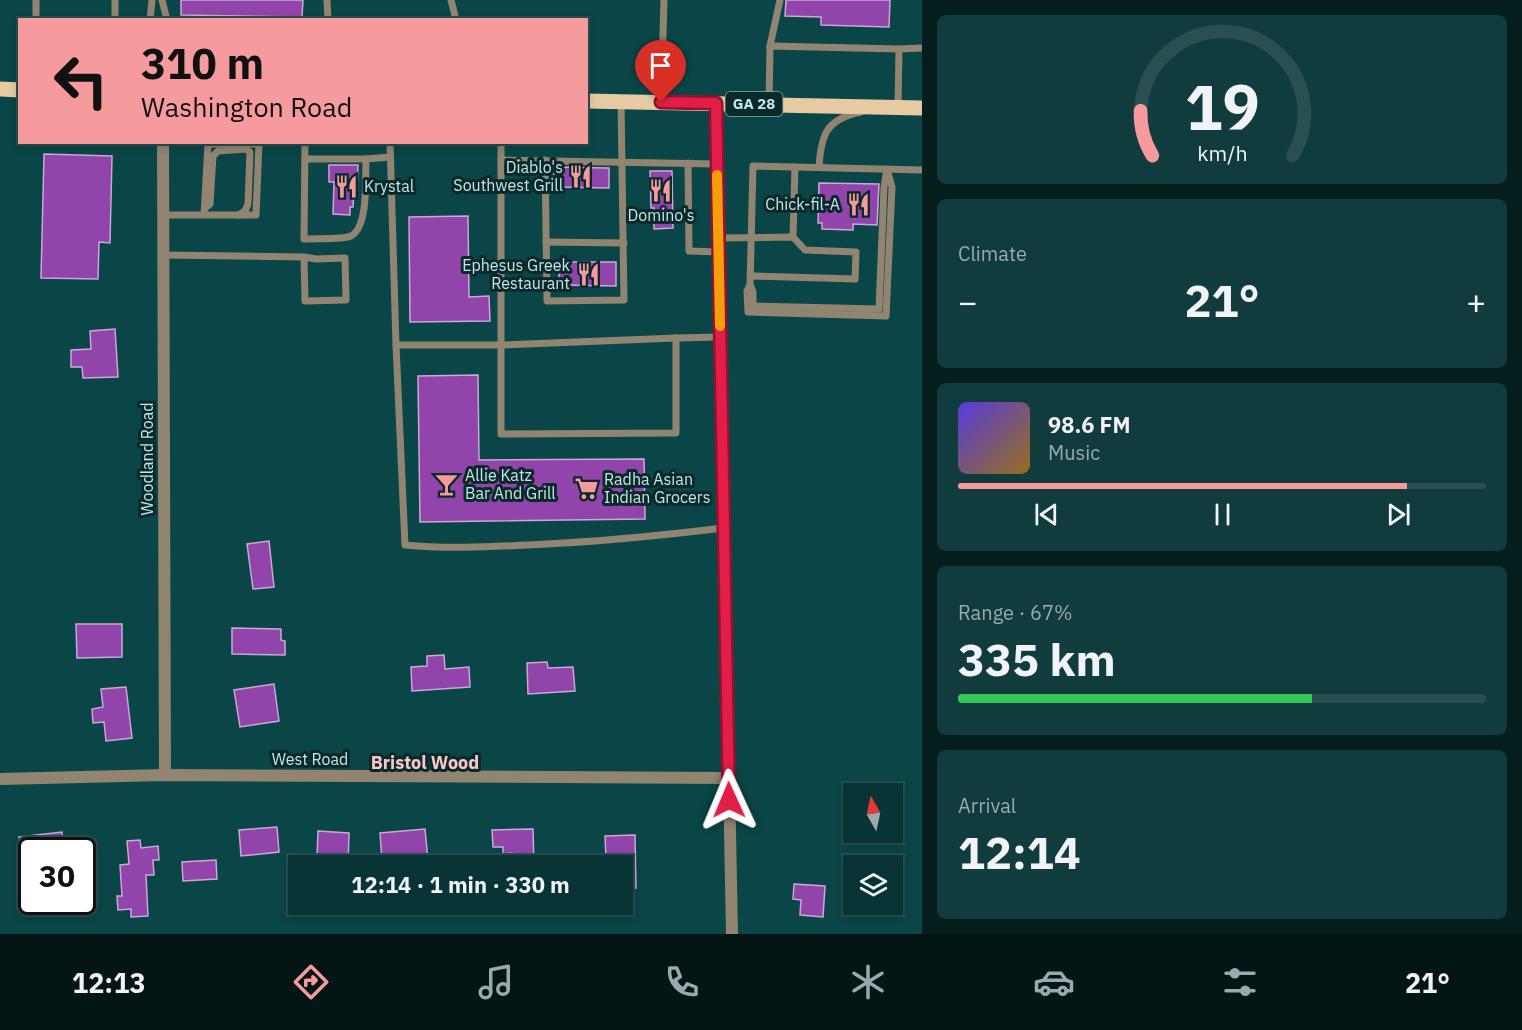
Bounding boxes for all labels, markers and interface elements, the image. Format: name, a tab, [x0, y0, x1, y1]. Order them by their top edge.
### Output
text: 310 m	[141, 36, 264, 91]
pin	[635, 40, 686, 102]
icon: left	[42, 42, 120, 120]
icon: arrive	[644, 49, 677, 82]
text: 19	[1185, 67, 1259, 148]
text: Washington Road	[141, 89, 352, 124]
road number: GA 28	[726, 92, 783, 116]
text: km/h	[1197, 140, 1247, 168]
place label: Diablo's Southwest Grill	[453, 157, 563, 195]
restaurant icon: Diablo's Southwest Grill	[568, 163, 594, 189]
restaurant icon: Krystal	[333, 173, 359, 199]
place label: Krystal	[364, 176, 414, 196]
restaurant icon: Domino's	[648, 177, 674, 203]
restaurant icon: Chick-fil-A	[845, 191, 871, 217]
place label: Chick-fil-A	[765, 194, 840, 214]
place label: Domino's	[627, 205, 695, 225]
text: Climate	[958, 240, 1027, 267]
place label: Ephesus Greek Restaurant	[462, 255, 571, 293]
restaurant icon: Ephesus Greek Restaurant	[575, 261, 601, 287]
text: 21°	[1184, 271, 1260, 329]
text: −	[958, 280, 978, 323]
text: +	[1466, 280, 1486, 323]
street label: Woodland Road	[137, 402, 157, 516]
text: 98.6 FM	[1048, 410, 1131, 439]
text: Music	[1048, 439, 1100, 466]
place label: Allie Katz Bar And Grill	[465, 465, 556, 503]
place label: Radha Asian Indian Grocers	[604, 469, 710, 507]
bar icon: Allie Katz Bar And Grill	[434, 471, 460, 497]
supermarket icon: Radha Asian Indian Grocers	[573, 475, 599, 501]
icon: previous	[1030, 498, 1063, 531]
icon: pause	[1206, 498, 1239, 531]
icon: next	[1382, 498, 1415, 531]
text: Range · 67%	[958, 599, 1073, 626]
text: 335 km	[958, 630, 1116, 688]
street label: West Road	[272, 749, 348, 769]
district label: Bristol Wood	[371, 751, 479, 774]
position arrow	[697, 768, 761, 832]
north arrow	[843, 783, 903, 843]
map controls	[843, 783, 903, 915]
text: Arrival	[958, 792, 1016, 819]
text: 12:14	[958, 823, 1081, 881]
speed limit sign: 30	[18, 837, 96, 915]
button: layers	[843, 855, 903, 915]
text: 12:14 · 1 min · 330 m	[351, 870, 570, 899]
icon: directions	[290, 961, 332, 1003]
icon: music	[475, 961, 517, 1003]
icon: phone	[661, 961, 703, 1003]
icon: climate	[847, 961, 889, 1003]
icon: car	[1033, 961, 1075, 1003]
icon: filters	[1219, 961, 1261, 1003]
text: 12:13	[72, 965, 146, 1000]
text: 21°	[1405, 965, 1450, 1000]

